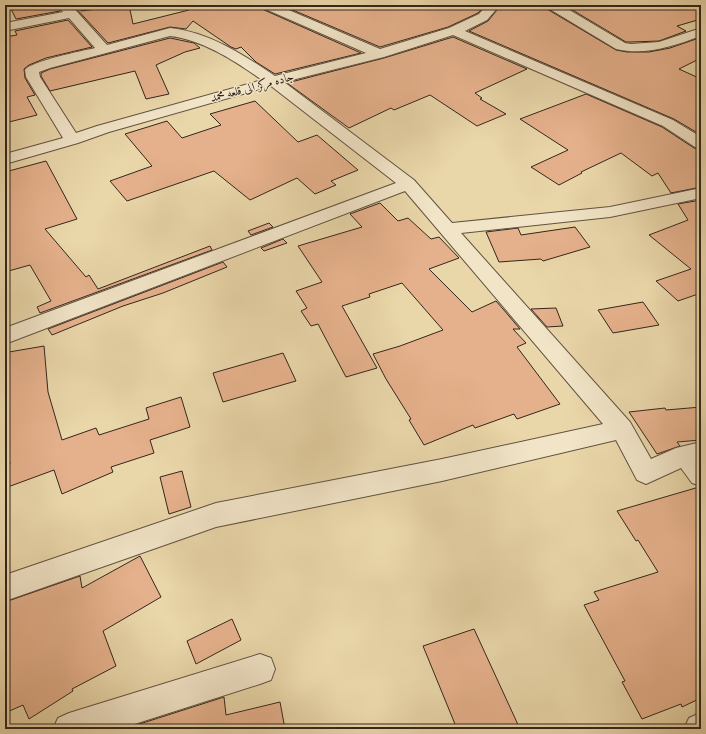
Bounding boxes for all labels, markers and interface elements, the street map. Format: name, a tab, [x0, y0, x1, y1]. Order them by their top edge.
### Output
street label: جاده مرکز الی قلعه محمد	[209, 69, 296, 107]

